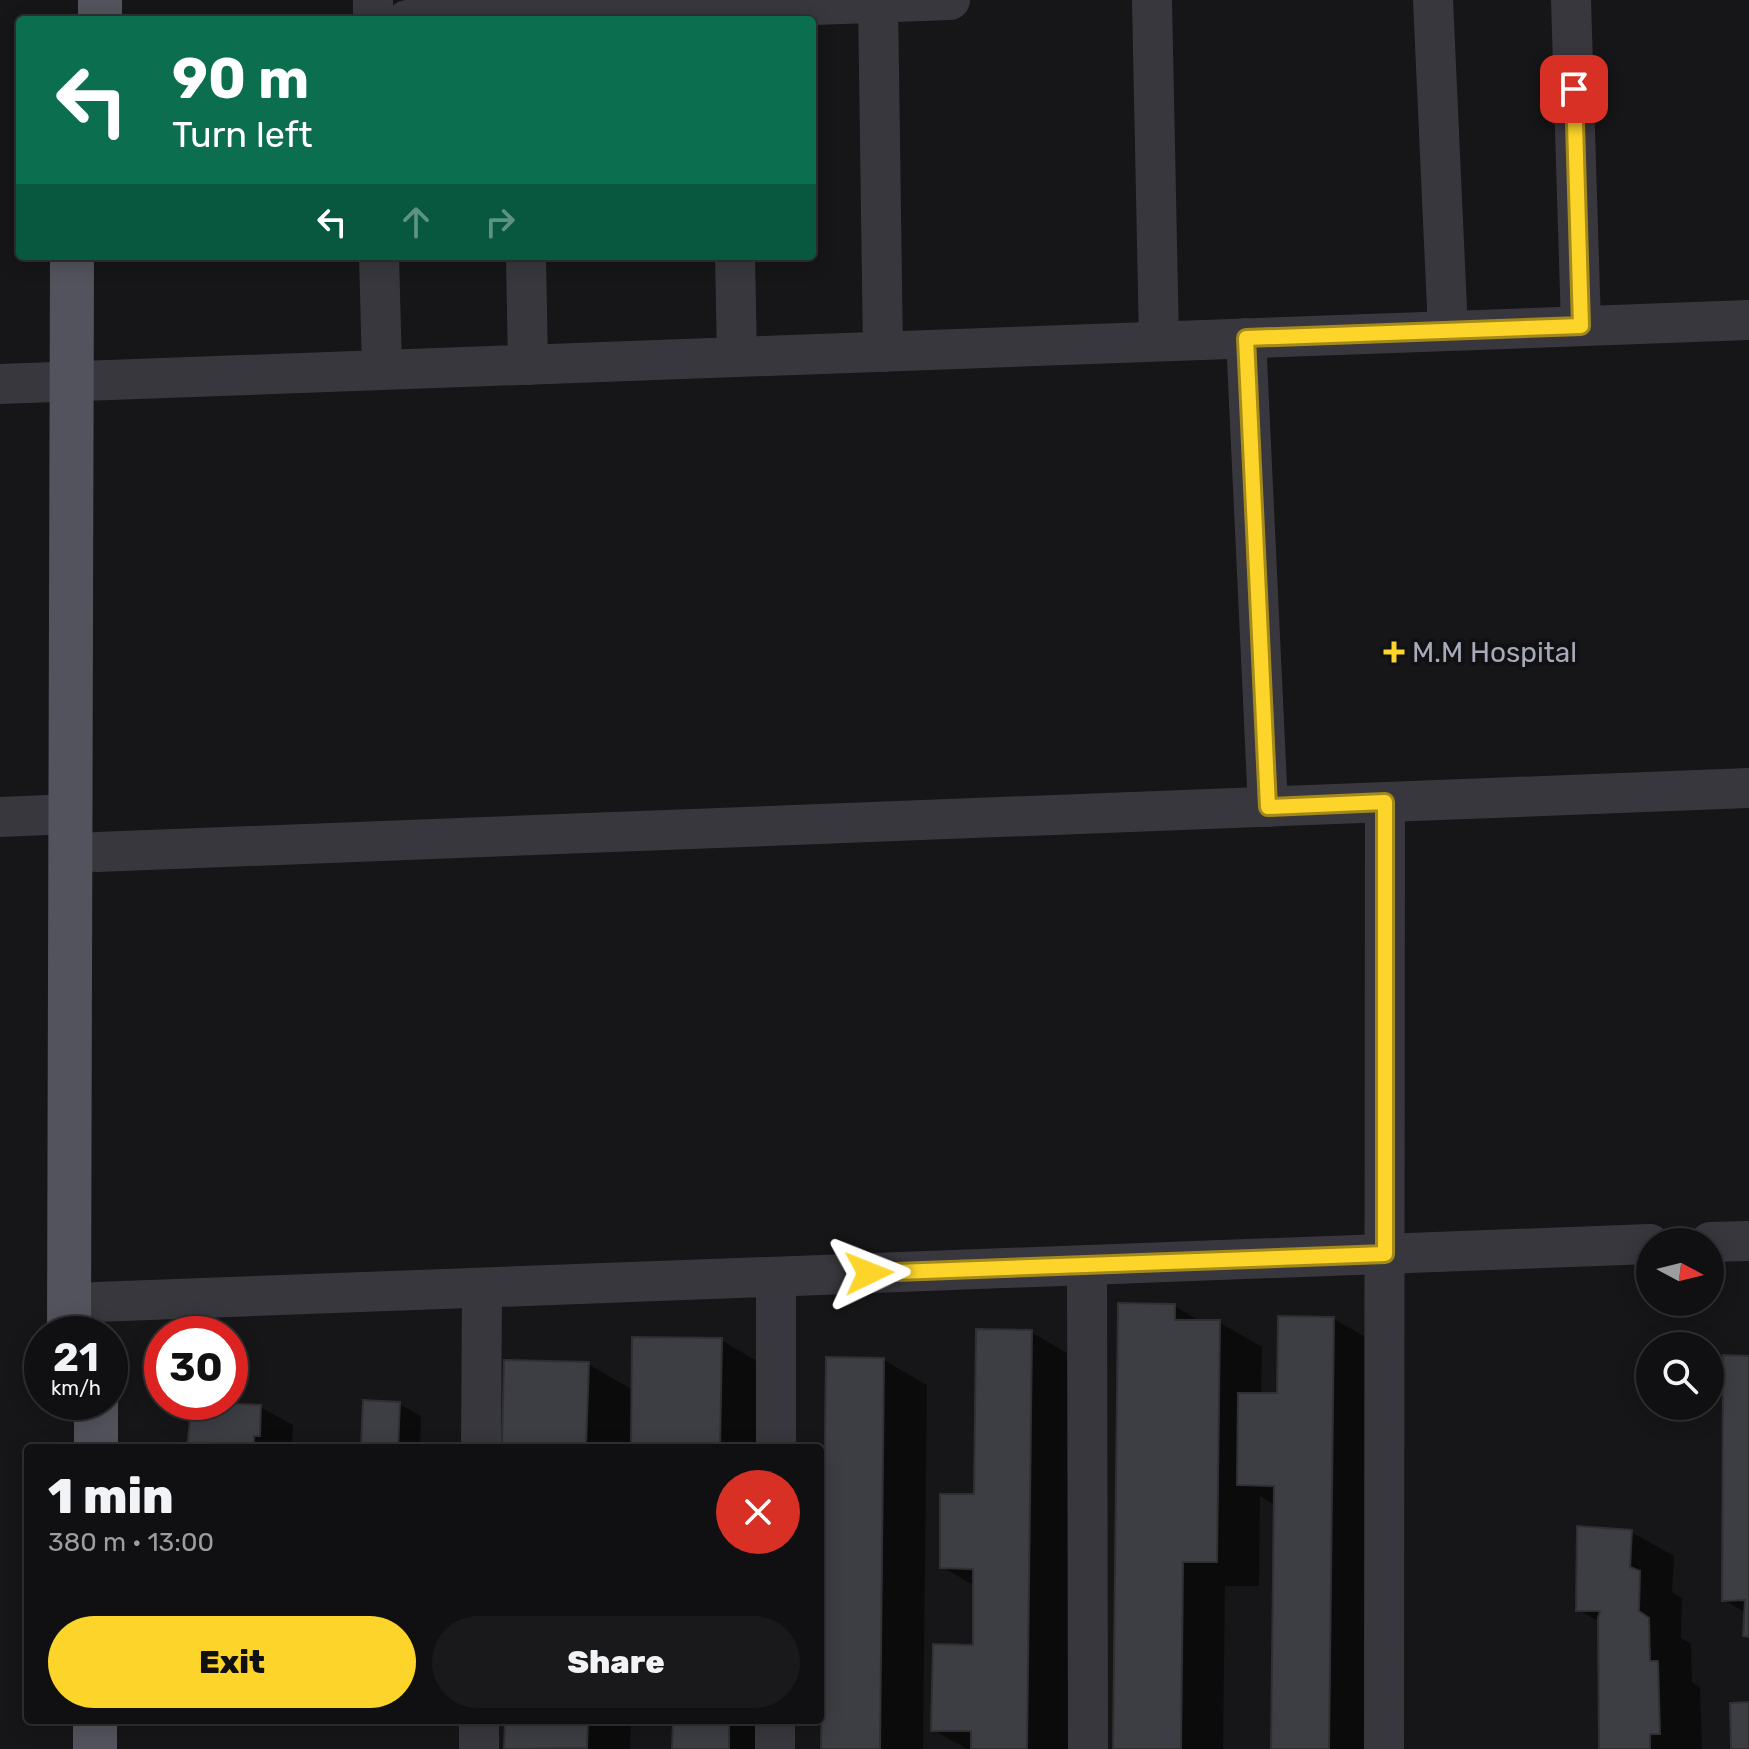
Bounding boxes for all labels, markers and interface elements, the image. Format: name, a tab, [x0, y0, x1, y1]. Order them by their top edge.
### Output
text: 90 m	[172, 46, 309, 112]
icon: left	[40, 48, 144, 152]
pin	[1540, 55, 1608, 123]
icon: arrive	[1552, 67, 1596, 111]
text: Turn left	[172, 113, 313, 156]
icon: left	[310, 200, 354, 244]
icon: ahead	[394, 200, 438, 244]
icon: right	[478, 200, 522, 244]
place label: M.M Hospital	[1412, 636, 1577, 669]
marker: M.M Hospital	[1383, 641, 1405, 663]
north arrow	[1636, 1228, 1724, 1316]
map controls	[1636, 1228, 1724, 1420]
position arrow	[827, 1231, 911, 1315]
speed limit sign: 30	[144, 1316, 248, 1420]
button: search	[1636, 1332, 1724, 1420]
text: 21	[53, 1334, 99, 1381]
text: km/h	[51, 1376, 101, 1400]
text: 1 min	[48, 1468, 174, 1525]
button: close	[716, 1470, 800, 1554]
text: 380 m · 13:00	[48, 1527, 214, 1558]
button: Exit	[48, 1616, 416, 1708]
button: Share	[432, 1616, 800, 1708]

